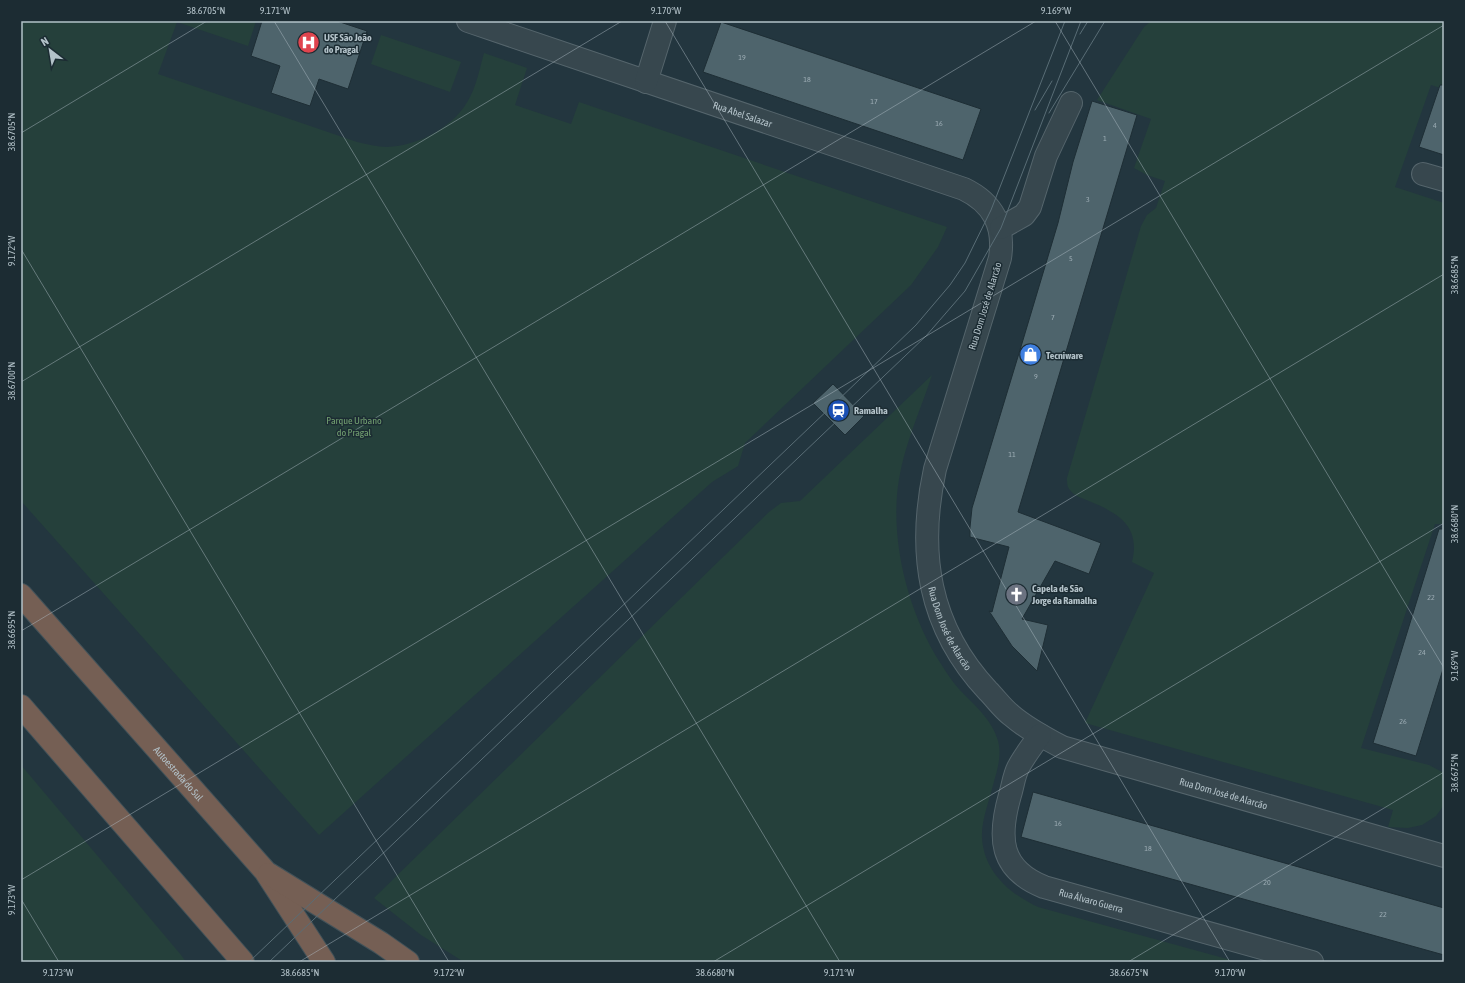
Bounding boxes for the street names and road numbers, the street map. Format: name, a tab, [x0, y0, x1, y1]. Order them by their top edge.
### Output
street label: Rua Abel Salazar	[712, 99, 775, 129]
street label: Rua Dom José de Alarcão	[966, 261, 1004, 351]
street label: Rua Dom José de Alarcão	[927, 586, 974, 672]
street label: Autoestrada do Sul	[152, 744, 206, 803]
street label: Rua Dom José de Alarcão	[1178, 775, 1269, 811]
street label: Rua Álvaro Guerra	[1058, 886, 1125, 914]

